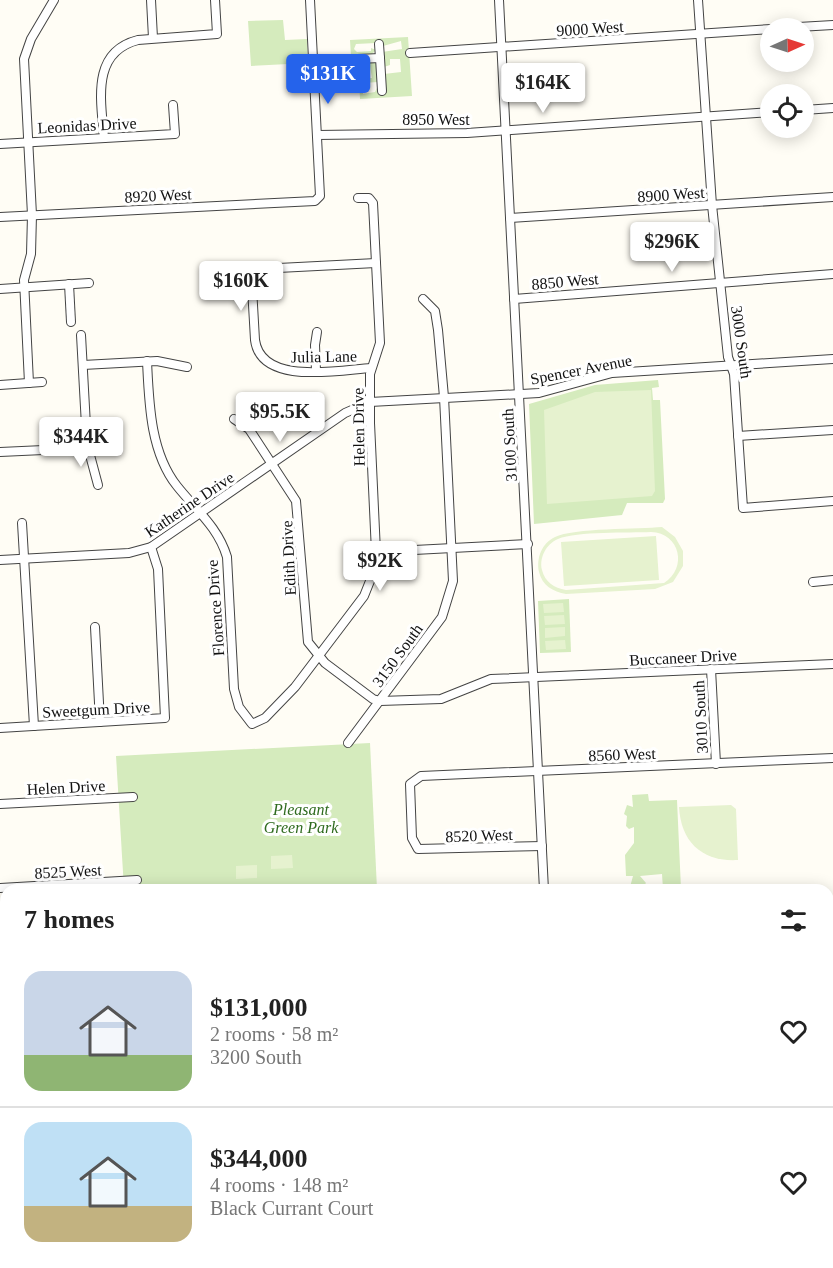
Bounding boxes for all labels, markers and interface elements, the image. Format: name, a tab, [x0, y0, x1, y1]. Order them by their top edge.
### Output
street label: 9000 West	[556, 18, 625, 39]
north arrow	[760, 18, 814, 72]
map controls	[760, 18, 814, 138]
pin: $131K	[286, 54, 370, 105]
text: $131K	[300, 62, 356, 84]
pin: $164K	[501, 63, 585, 114]
text: $164K	[515, 71, 571, 93]
button: locate	[760, 84, 814, 138]
street label: 8950 West	[402, 111, 470, 128]
street label: Leonidas Drive	[37, 114, 137, 137]
street label: 8900 West	[637, 184, 706, 205]
street label: 8920 West	[124, 185, 193, 206]
pin: $296K	[630, 222, 714, 273]
text: $296K	[644, 230, 700, 252]
pin: $160K	[199, 261, 283, 312]
text: $160K	[213, 269, 269, 291]
street label: 8850 West	[531, 270, 600, 293]
street label: 3000 South	[728, 305, 755, 380]
street label: Julia Lane	[291, 347, 357, 366]
street label: Spencer Avenue	[529, 351, 634, 389]
street label: Helen Drive	[349, 388, 368, 466]
pin: $95.5K	[231, 392, 329, 443]
text: $95.5K	[250, 400, 310, 422]
street label: 3100 South	[499, 408, 520, 482]
pin: $344K	[39, 417, 123, 468]
text: $344K	[53, 425, 109, 447]
street label: Katherine Drive	[142, 468, 237, 540]
street label: Edith Drive	[278, 520, 299, 596]
pin: $92K	[344, 541, 416, 592]
text: $92K	[357, 549, 403, 571]
street label: Florence Drive	[204, 559, 227, 657]
street label: 3150 South	[369, 621, 426, 690]
street label: Buccaneer Drive	[629, 646, 737, 669]
street label: 3010 South	[690, 680, 711, 754]
street label: Sweetgum Drive	[42, 698, 150, 722]
street label: 8560 West	[588, 745, 656, 764]
street label: Helen Drive	[26, 777, 106, 798]
park label: Pleasant Green Park	[264, 801, 339, 836]
street label: 8520 West	[445, 826, 513, 845]
street label: 8525 West	[34, 861, 103, 882]
icon: filters	[777, 904, 810, 937]
text: 7 homes	[24, 905, 114, 934]
text: $131,000	[210, 993, 308, 1022]
icon: home	[72, 995, 144, 1067]
icon: heart	[777, 1015, 810, 1048]
text: 2 rooms · 58 m²	[210, 1023, 338, 1045]
text: 3200 South	[210, 1046, 302, 1068]
text: $344,000	[210, 1144, 308, 1173]
icon: home	[72, 1146, 144, 1218]
icon: heart	[777, 1166, 810, 1199]
text: 4 rooms · 148 m²	[210, 1174, 348, 1196]
text: Black Currant Court	[210, 1197, 373, 1219]

